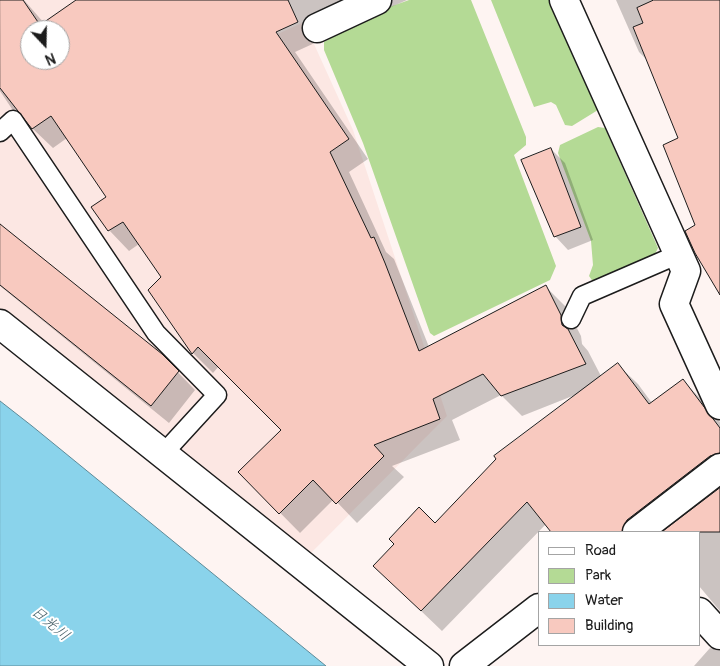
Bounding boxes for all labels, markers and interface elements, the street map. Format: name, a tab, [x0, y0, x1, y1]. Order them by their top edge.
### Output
north arrow	[20, 20, 70, 70]
text: N	[43, 49, 58, 68]
legend	[538, 531, 700, 646]
text: Road	[585, 541, 616, 560]
text: Park	[585, 566, 611, 585]
text: Water	[585, 591, 623, 610]
water label: 日光川	[27, 603, 73, 645]
text: Building	[585, 616, 633, 635]

